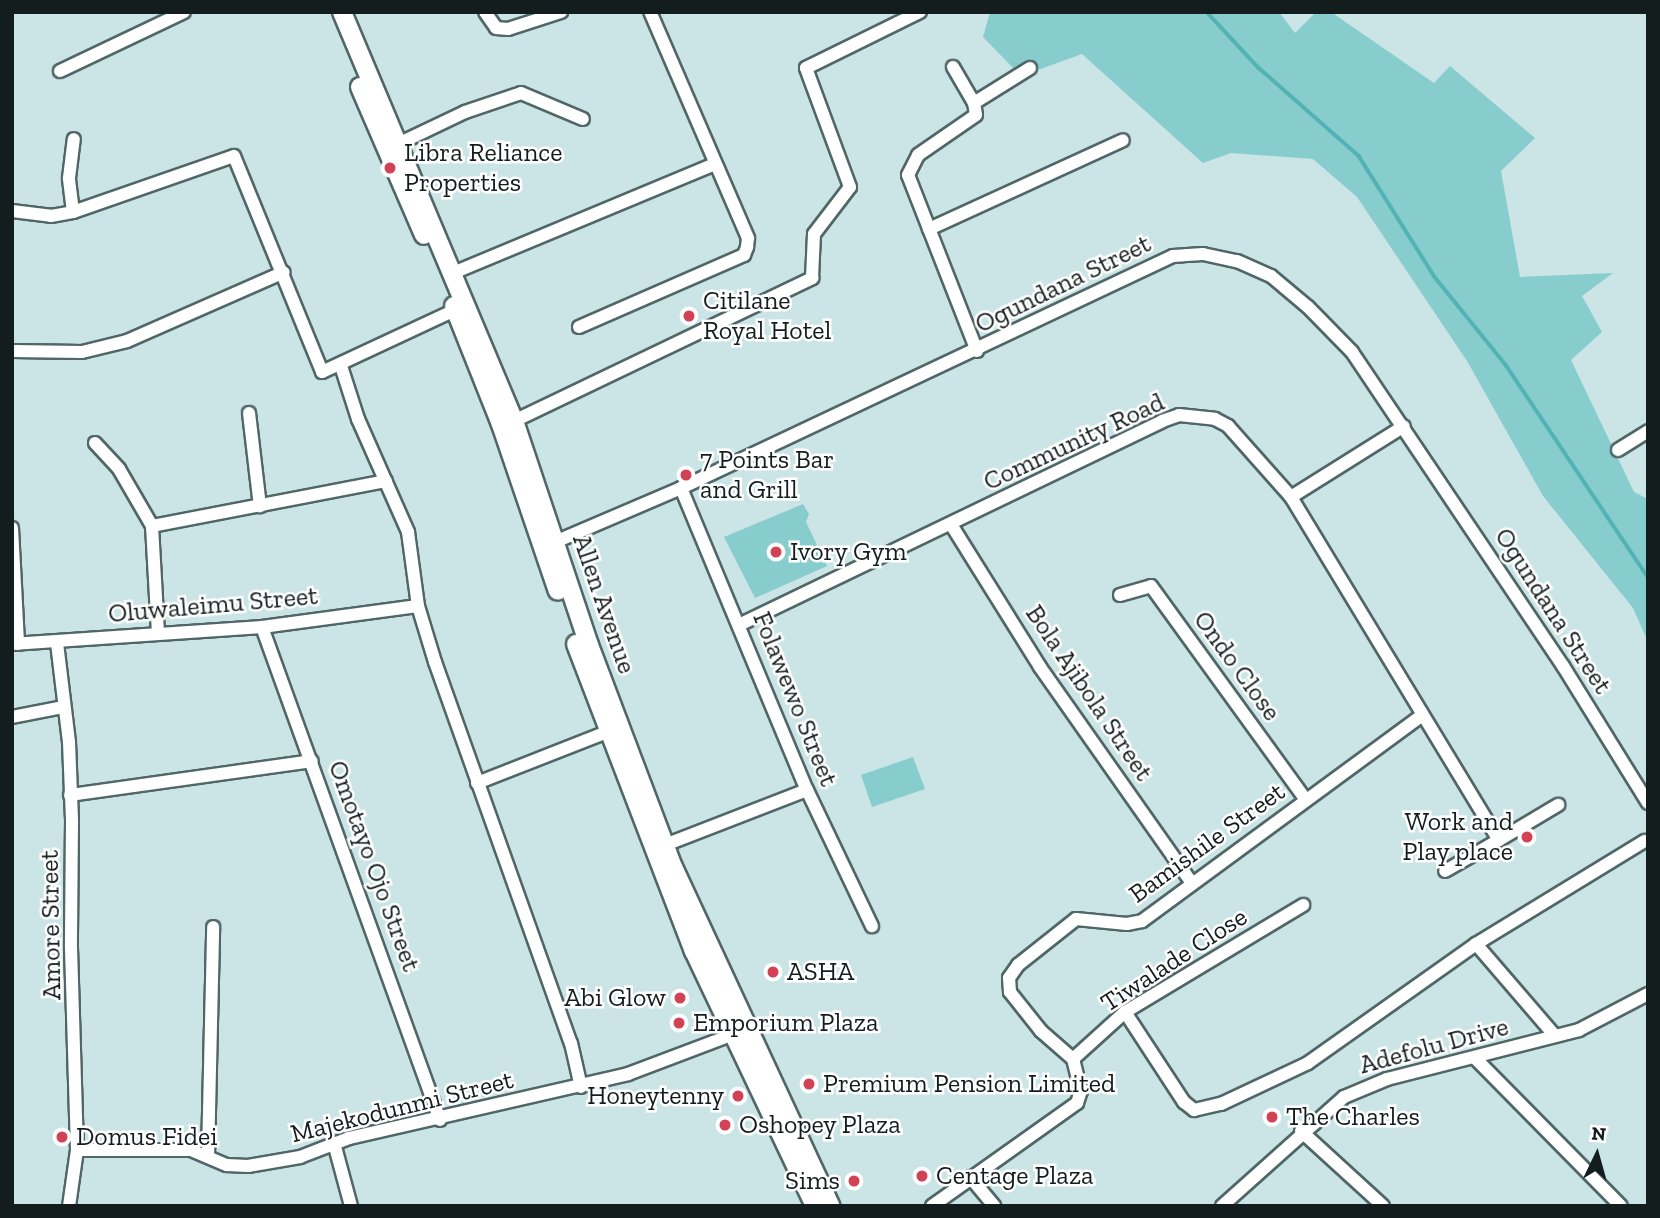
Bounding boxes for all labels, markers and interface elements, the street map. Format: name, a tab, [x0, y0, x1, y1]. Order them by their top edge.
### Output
place label: Libra Reliance Properties	[404, 137, 563, 198]
marker: Libra Reliance Properties	[382, 160, 398, 176]
street label: Ogundana Street	[970, 228, 1156, 340]
place label: Citilane Royal Hotel	[703, 285, 831, 346]
marker: Citilane Royal Hotel	[681, 308, 697, 324]
street label: Community Road	[978, 386, 1170, 498]
place label: 7 Points Bar and Grill	[700, 444, 834, 505]
marker: 7 Points Bar and Grill	[678, 467, 694, 483]
street label: Ogundana Street	[1488, 522, 1618, 700]
street label: Allen Avenue	[565, 530, 643, 678]
place label: Ivory Gym	[790, 536, 907, 568]
marker: Ivory Gym	[768, 544, 784, 560]
street label: Oluwaleimu Street	[107, 580, 319, 630]
street label: Bola Ajibola Street	[1019, 599, 1159, 787]
street label: Ondo Close	[1187, 605, 1287, 727]
street label: Folawewo Street	[746, 607, 844, 791]
street label: Omotayo Ojo Street	[321, 756, 427, 976]
street label: Bamishile Street	[1123, 776, 1291, 910]
place label: Work and Play place	[1402, 806, 1513, 868]
marker: Work and Play place	[1519, 829, 1535, 845]
street label: Amore Street	[34, 850, 68, 1000]
street label: Tiwalade Close	[1095, 901, 1253, 1019]
place label: ASHA	[787, 956, 854, 988]
marker: ASHA	[765, 964, 781, 980]
place label: Abi Glow	[564, 982, 666, 1014]
marker: Abi Glow	[672, 990, 688, 1006]
place label: Emporium Plaza	[693, 1007, 879, 1039]
street label: Adefolu Drive	[1356, 1011, 1512, 1081]
marker: Emporium Plaza	[671, 1015, 687, 1031]
street label: Majekodunmi Street	[287, 1064, 517, 1150]
place label: Premium Pension Limited	[823, 1068, 1115, 1100]
marker: Premium Pension Limited	[801, 1076, 817, 1092]
place label: Honeytenny	[587, 1080, 724, 1112]
marker: Honeytenny	[730, 1088, 746, 1104]
place label: The Charles	[1286, 1101, 1420, 1133]
place label: Oshopey Plaza	[739, 1109, 901, 1141]
marker: The Charles	[1264, 1109, 1280, 1125]
marker: Oshopey Plaza	[717, 1117, 733, 1133]
north arrow	[1562, 1120, 1632, 1190]
place label: Domus Fidei	[76, 1121, 218, 1153]
text: N	[1591, 1121, 1607, 1146]
marker: Domus Fidei	[54, 1129, 70, 1145]
place label: Centage Plaza	[936, 1160, 1094, 1192]
place label: Sims	[785, 1165, 840, 1197]
marker: Centage Plaza	[914, 1168, 930, 1184]
marker: Sims	[846, 1173, 862, 1189]

